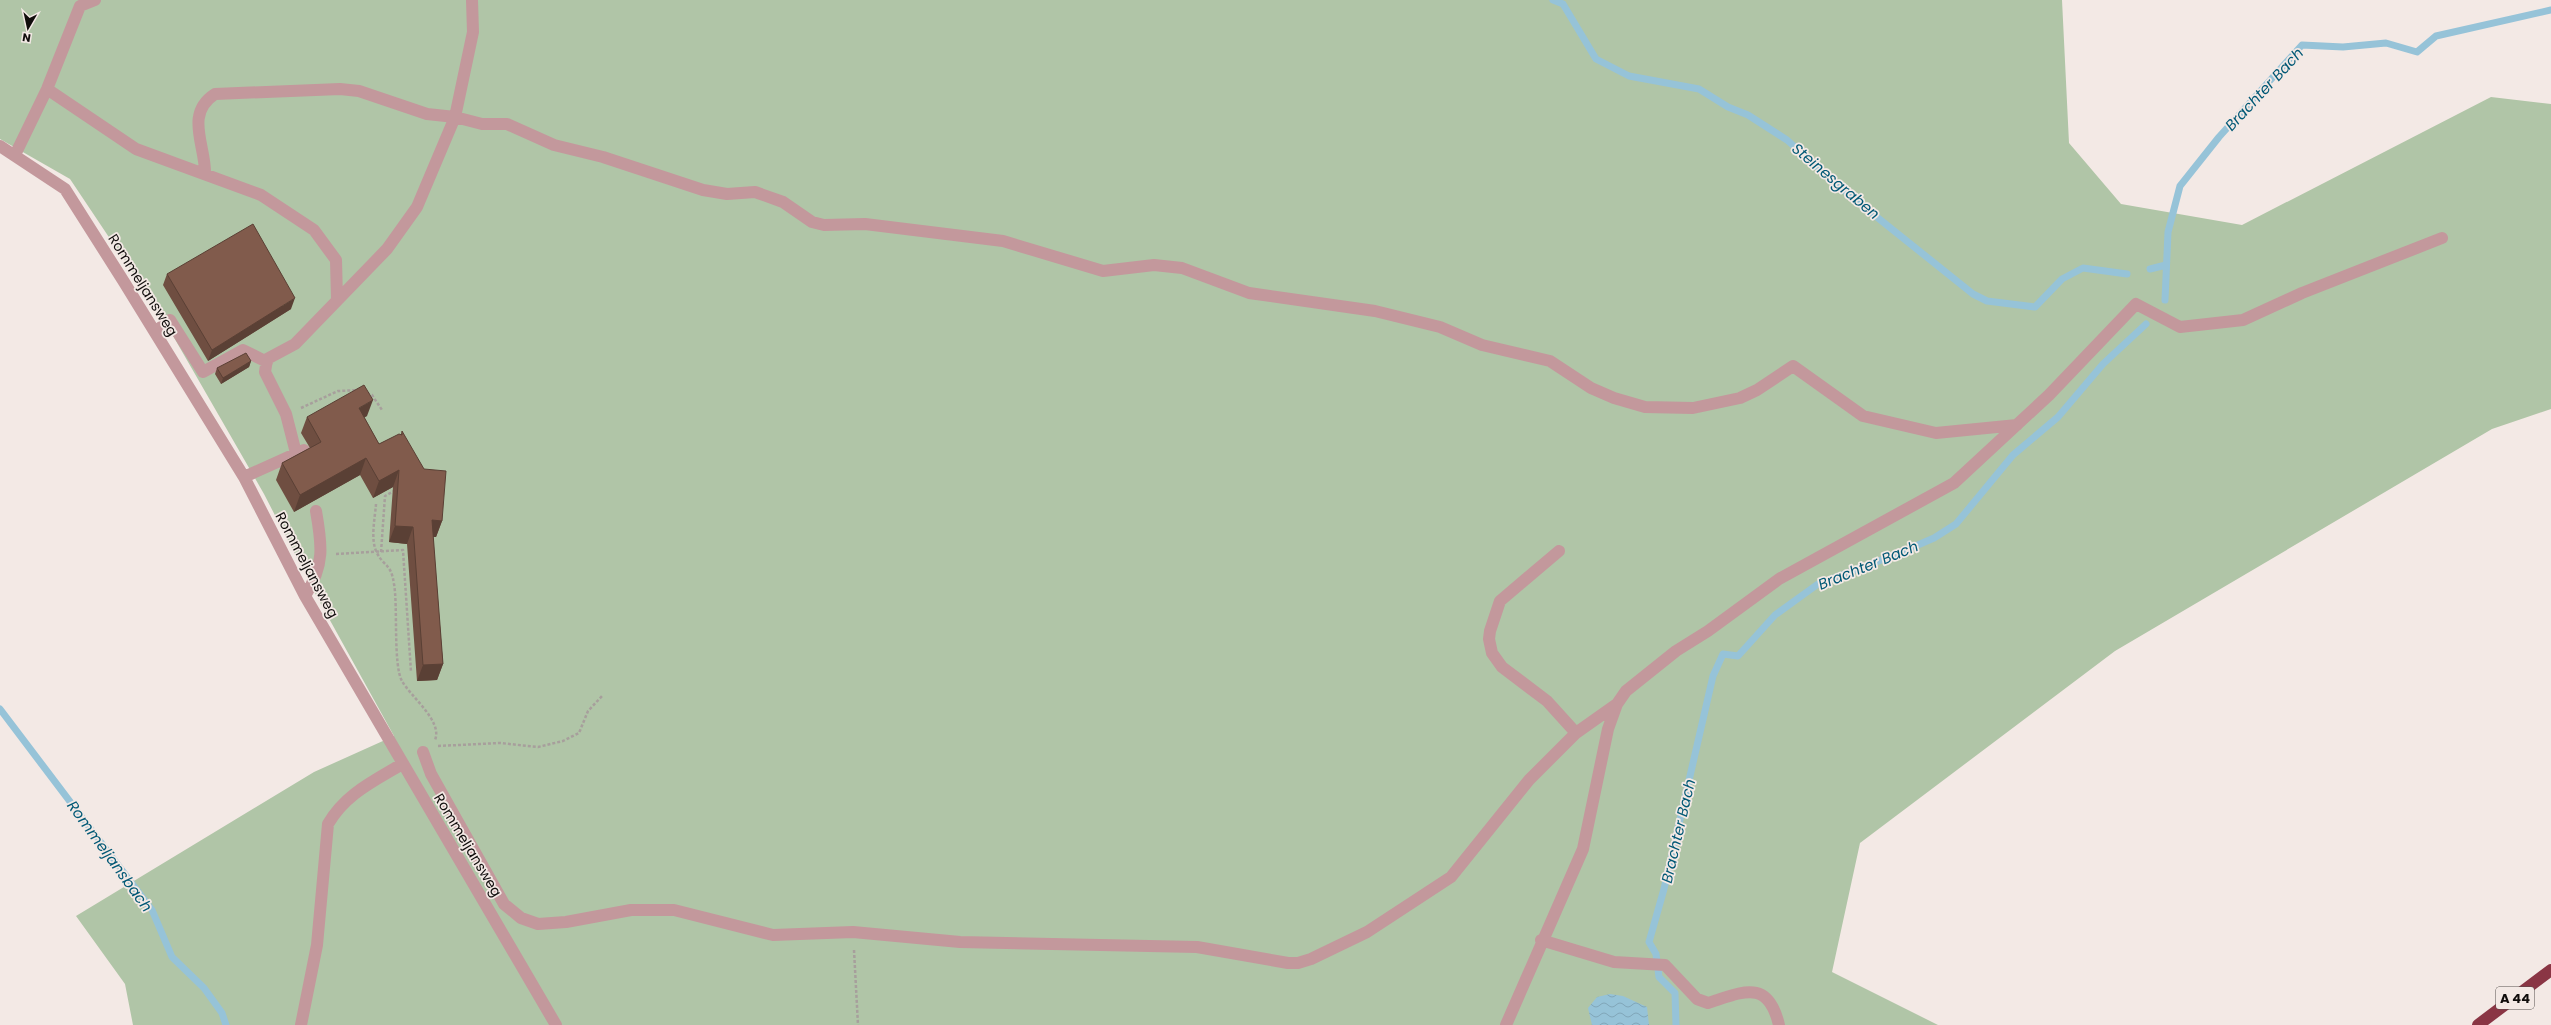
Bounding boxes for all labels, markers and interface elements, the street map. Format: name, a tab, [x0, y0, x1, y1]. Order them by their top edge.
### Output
north arrow	[8, 8, 48, 48]
text: N	[21, 29, 32, 46]
water label: Brachter Bach	[2220, 43, 2308, 135]
water label: Steinesgraben	[1788, 138, 1884, 224]
street label: Rommeljansweg	[103, 230, 183, 340]
street label: Rommeljansweg	[271, 509, 343, 621]
water label: Brachter Bach	[1815, 535, 1921, 595]
water label: Brachter Bach	[1656, 777, 1700, 885]
street label: Rommeljansweg	[429, 790, 507, 900]
water label: Rommeljansbach	[62, 796, 158, 916]
road number: A 44	[2496, 987, 2534, 1009]

